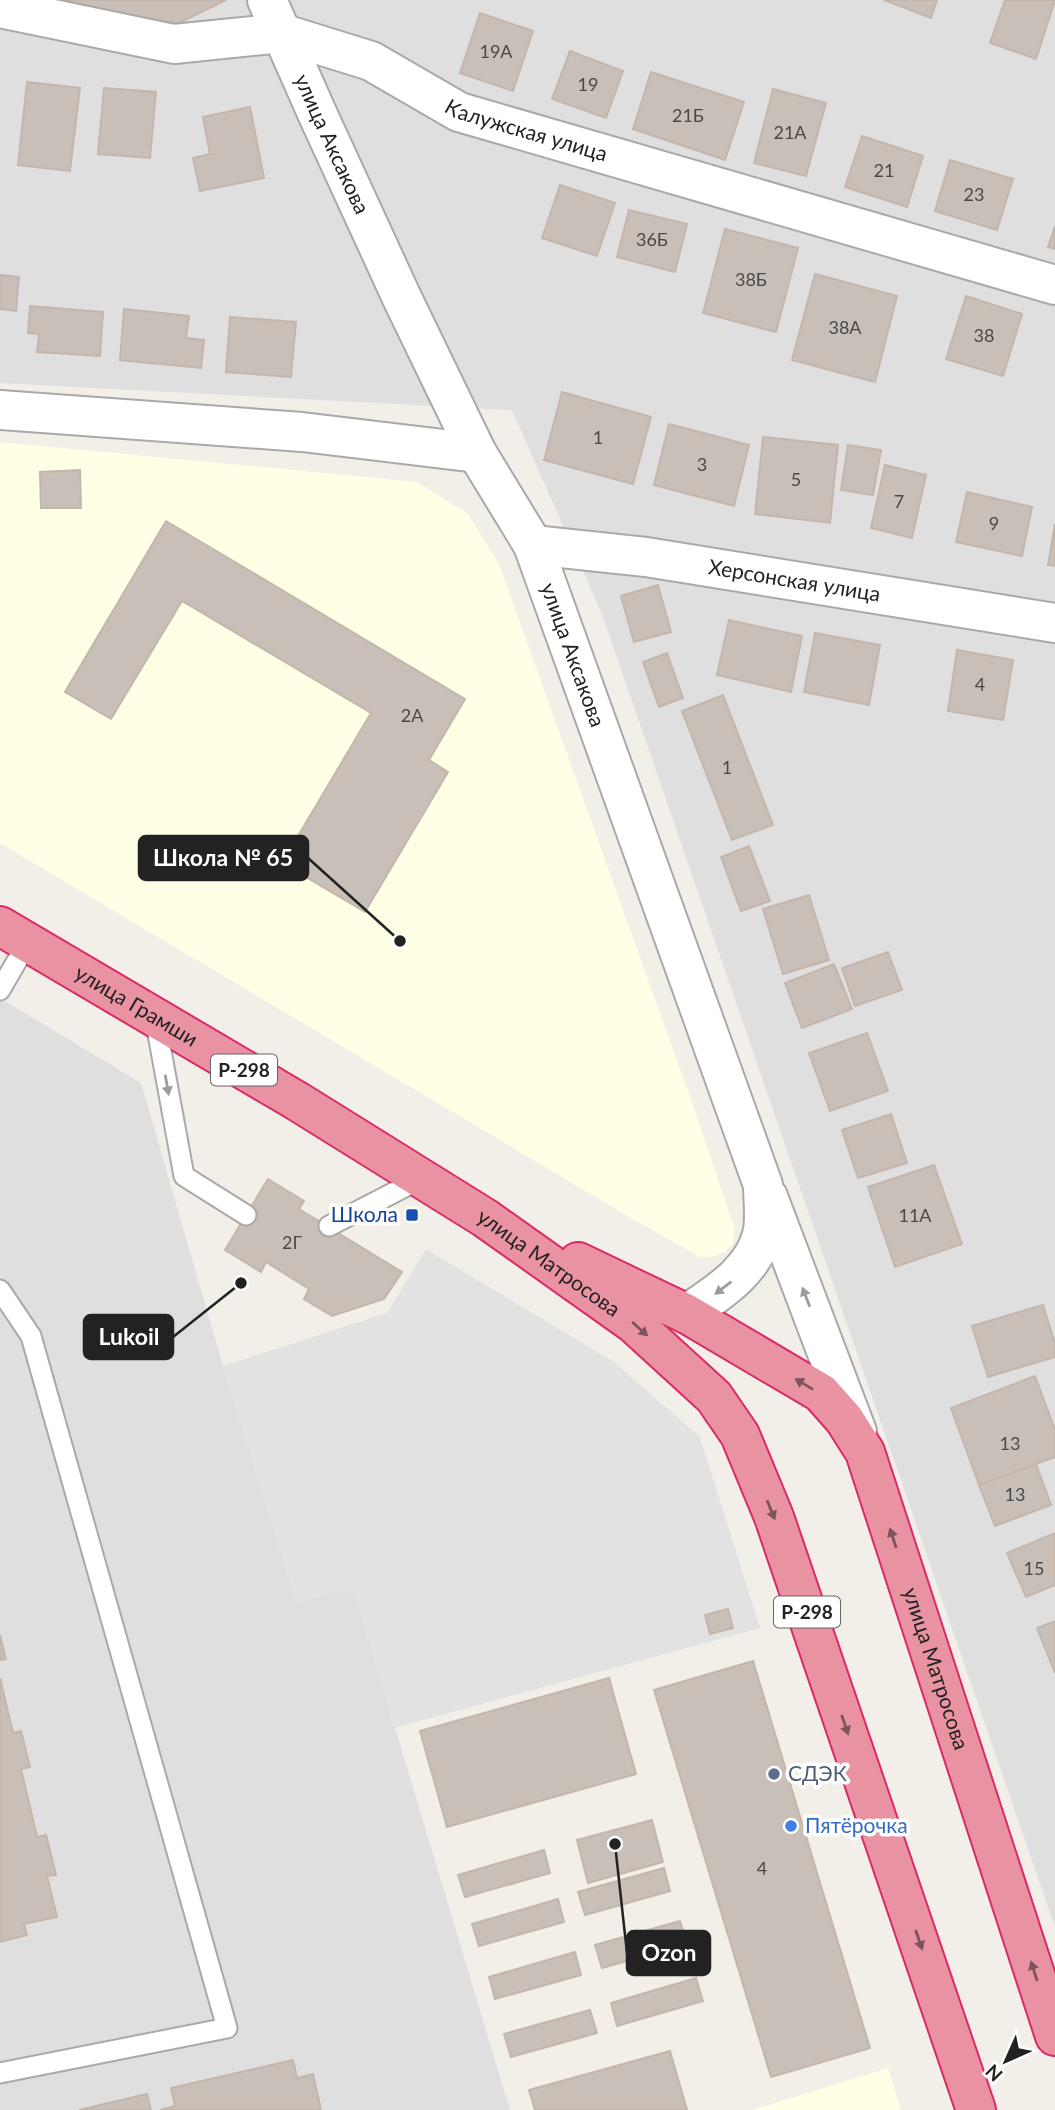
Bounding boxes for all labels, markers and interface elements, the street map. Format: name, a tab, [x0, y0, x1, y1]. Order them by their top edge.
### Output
house number: 19А	[479, 40, 513, 62]
street label: улица Аксакова	[290, 70, 376, 218]
house number: 19	[578, 73, 598, 95]
street label: Калужская улица	[441, 93, 611, 165]
house number: 21Б	[672, 104, 704, 126]
house number: 21А	[773, 121, 807, 143]
house number: 21	[874, 159, 894, 181]
house number: 23	[964, 183, 984, 205]
house number: 36Б	[636, 228, 668, 250]
house number: 38Б	[735, 268, 767, 290]
house number: 38А	[828, 316, 862, 338]
house number: 38	[974, 324, 994, 346]
house number: 1	[593, 426, 603, 448]
house number: 3	[697, 453, 707, 475]
house number: 5	[791, 468, 801, 490]
house number: 7	[894, 490, 904, 512]
house number: 9	[989, 512, 999, 534]
street label: Херсонская улица	[707, 553, 882, 606]
street label: улица Аксакова	[537, 579, 611, 730]
house number: 4	[975, 673, 985, 695]
house number: 2А	[401, 704, 424, 726]
house number: 1	[722, 756, 732, 778]
callout: Школа № 65	[139, 836, 308, 880]
text: Школа № 65	[153, 843, 293, 871]
street label: улица Грамши	[71, 959, 203, 1051]
road number: Р-298	[211, 1054, 277, 1086]
one-way arrow	[162, 1074, 173, 1096]
place label: Школа	[331, 1201, 398, 1226]
street label: улица Матросова	[473, 1203, 626, 1321]
house number: 11А	[898, 1204, 932, 1226]
marker: Школа	[404, 1207, 420, 1223]
house number: 2Г	[282, 1231, 302, 1253]
one-way arrow	[714, 1280, 732, 1295]
one-way arrow	[800, 1286, 811, 1307]
callout: Lukoil	[84, 1315, 173, 1359]
one-way arrow	[631, 1321, 648, 1337]
text: Lukoil	[99, 1322, 159, 1350]
one-way arrow	[795, 1377, 814, 1390]
house number: 13	[1000, 1432, 1020, 1454]
house number: 13	[1005, 1483, 1025, 1505]
one-way arrow	[766, 1500, 777, 1521]
one-way arrow	[887, 1528, 898, 1549]
house number: 15	[1024, 1557, 1044, 1579]
street label: улица Матросова	[899, 1584, 975, 1752]
road number: Р-298	[774, 1596, 840, 1628]
one-way arrow	[840, 1715, 851, 1736]
place label: СДЭК	[788, 1760, 847, 1785]
marker: СДЭК	[766, 1766, 782, 1782]
place label: Пятёрочка	[805, 1812, 908, 1837]
marker: Пятёрочка	[783, 1818, 799, 1834]
house number: 4	[757, 1857, 767, 1879]
one-way arrow	[914, 1930, 925, 1951]
callout: Ozon	[627, 1931, 710, 1975]
text: Ozon	[642, 1938, 696, 1966]
one-way arrow	[1028, 1961, 1039, 1982]
north arrow	[971, 2026, 1041, 2096]
text: N	[980, 2060, 1007, 2087]

